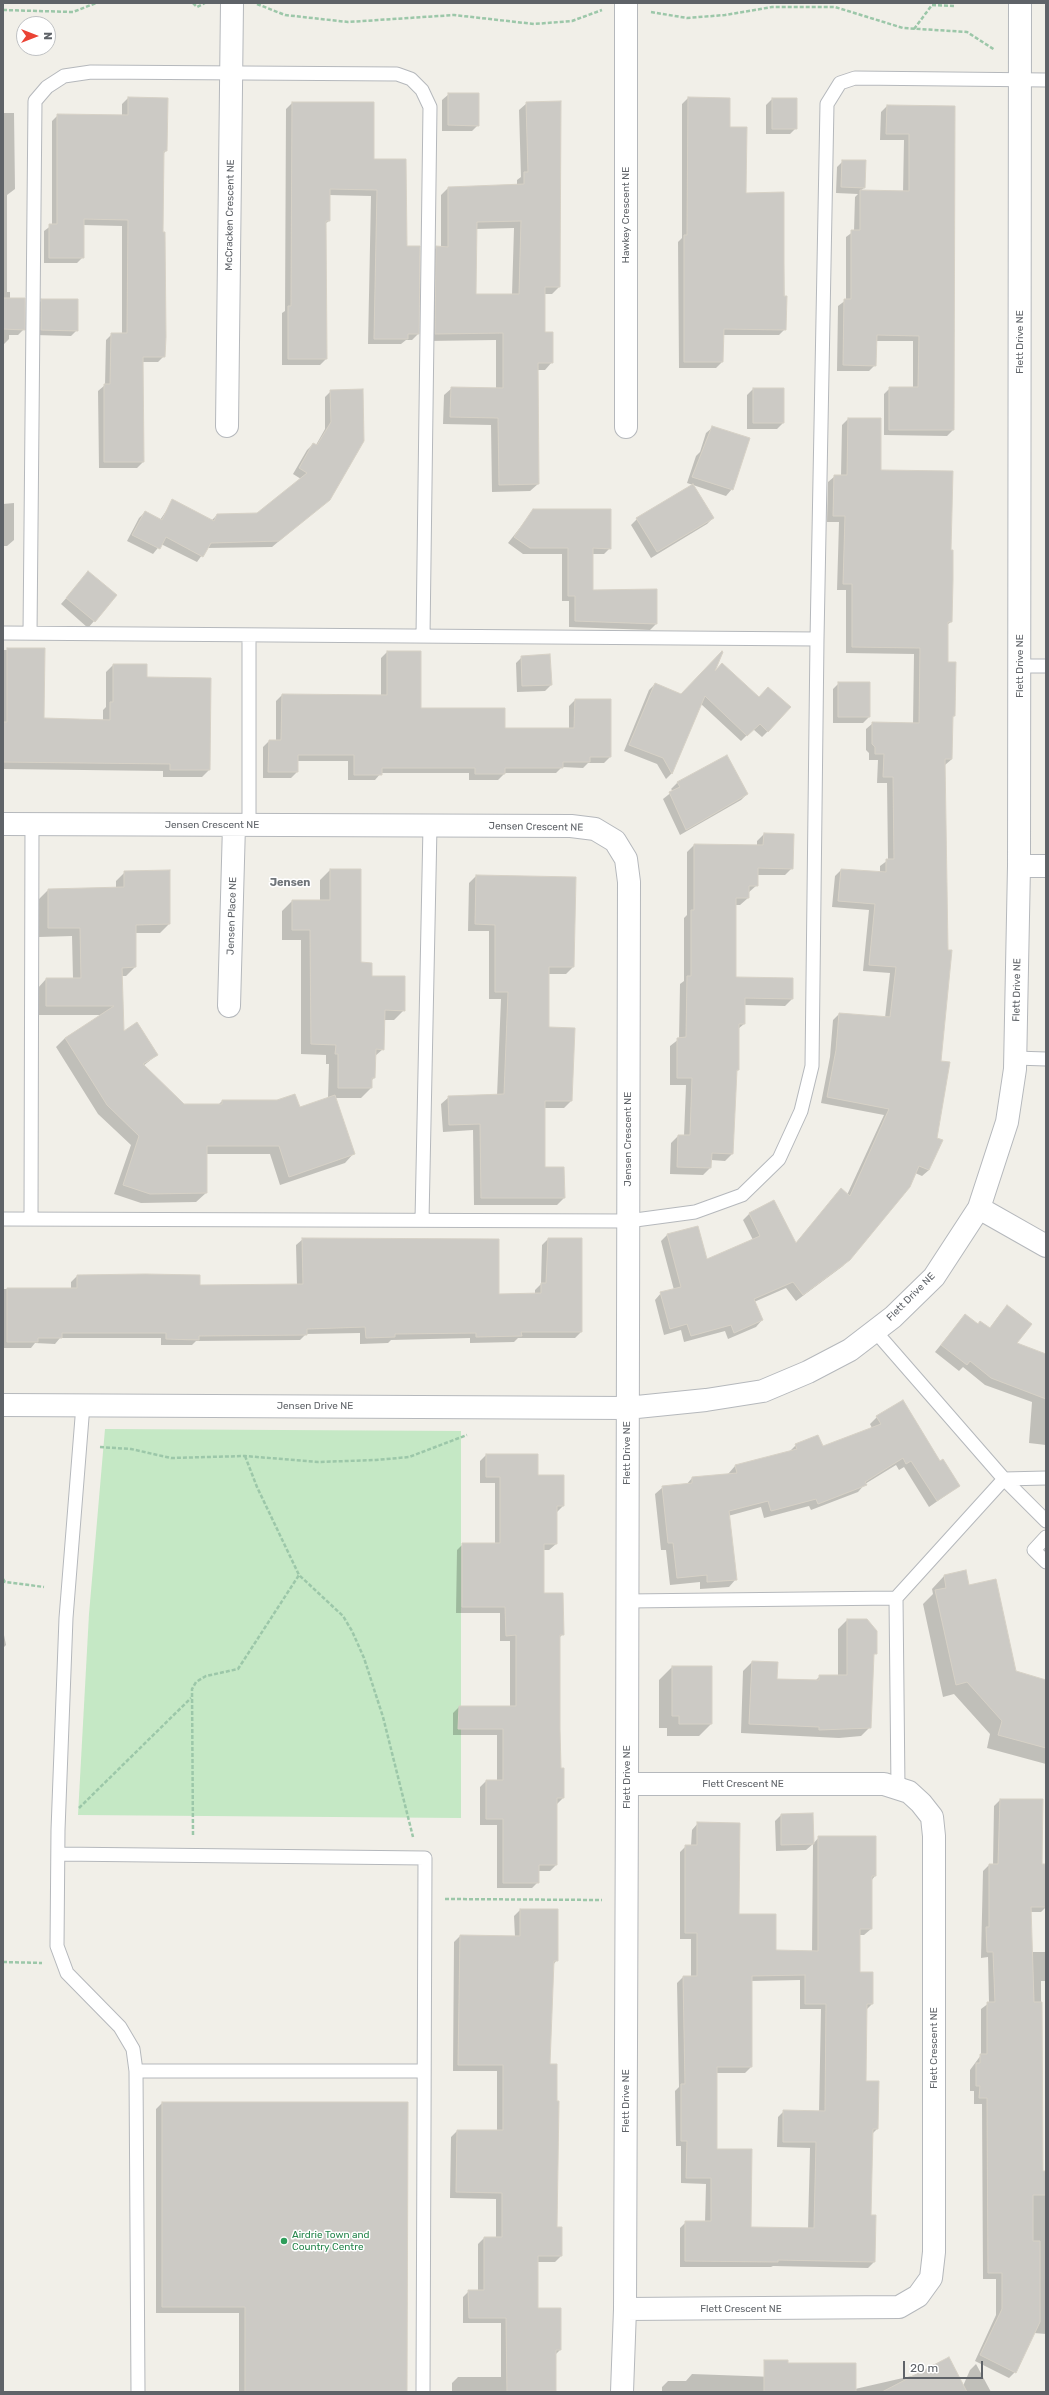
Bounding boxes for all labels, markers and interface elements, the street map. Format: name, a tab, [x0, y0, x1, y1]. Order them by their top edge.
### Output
north arrow	[16, 16, 56, 56]
text: N	[41, 32, 54, 40]
street label: McCracken Crescent NE	[223, 159, 237, 271]
street label: Hawkey Crescent NE	[620, 167, 632, 263]
street label: Flett Drive NE	[1014, 310, 1026, 374]
street label: Flett Drive NE	[1014, 634, 1026, 698]
street label: Jensen Crescent NE	[165, 819, 259, 831]
street label: Jensen Crescent NE	[489, 820, 583, 834]
district label: Jensen	[270, 876, 310, 890]
street label: Jensen Place NE	[225, 877, 239, 955]
street label: Flett Drive NE	[1010, 958, 1024, 1022]
street label: Jensen Crescent NE	[622, 1092, 634, 1186]
street label: Flett Drive NE	[884, 1270, 938, 1324]
street label: Jensen Drive NE	[277, 1400, 353, 1412]
street label: Flett Drive NE	[621, 1421, 633, 1485]
street label: Flett Drive NE	[621, 1745, 633, 1809]
street label: Flett Crescent NE	[702, 1778, 784, 1790]
street label: Flett Crescent NE	[928, 2007, 940, 2089]
street label: Flett Drive NE	[620, 2069, 632, 2133]
place label: Airdrie Town and Country Centre	[292, 2229, 370, 2252]
marker: Airdrie Town and Country Centre	[279, 2236, 289, 2246]
street label: Flett Crescent NE	[700, 2303, 782, 2315]
scale bar	[905, 2353, 985, 2379]
text: 20 m	[910, 2361, 938, 2375]

